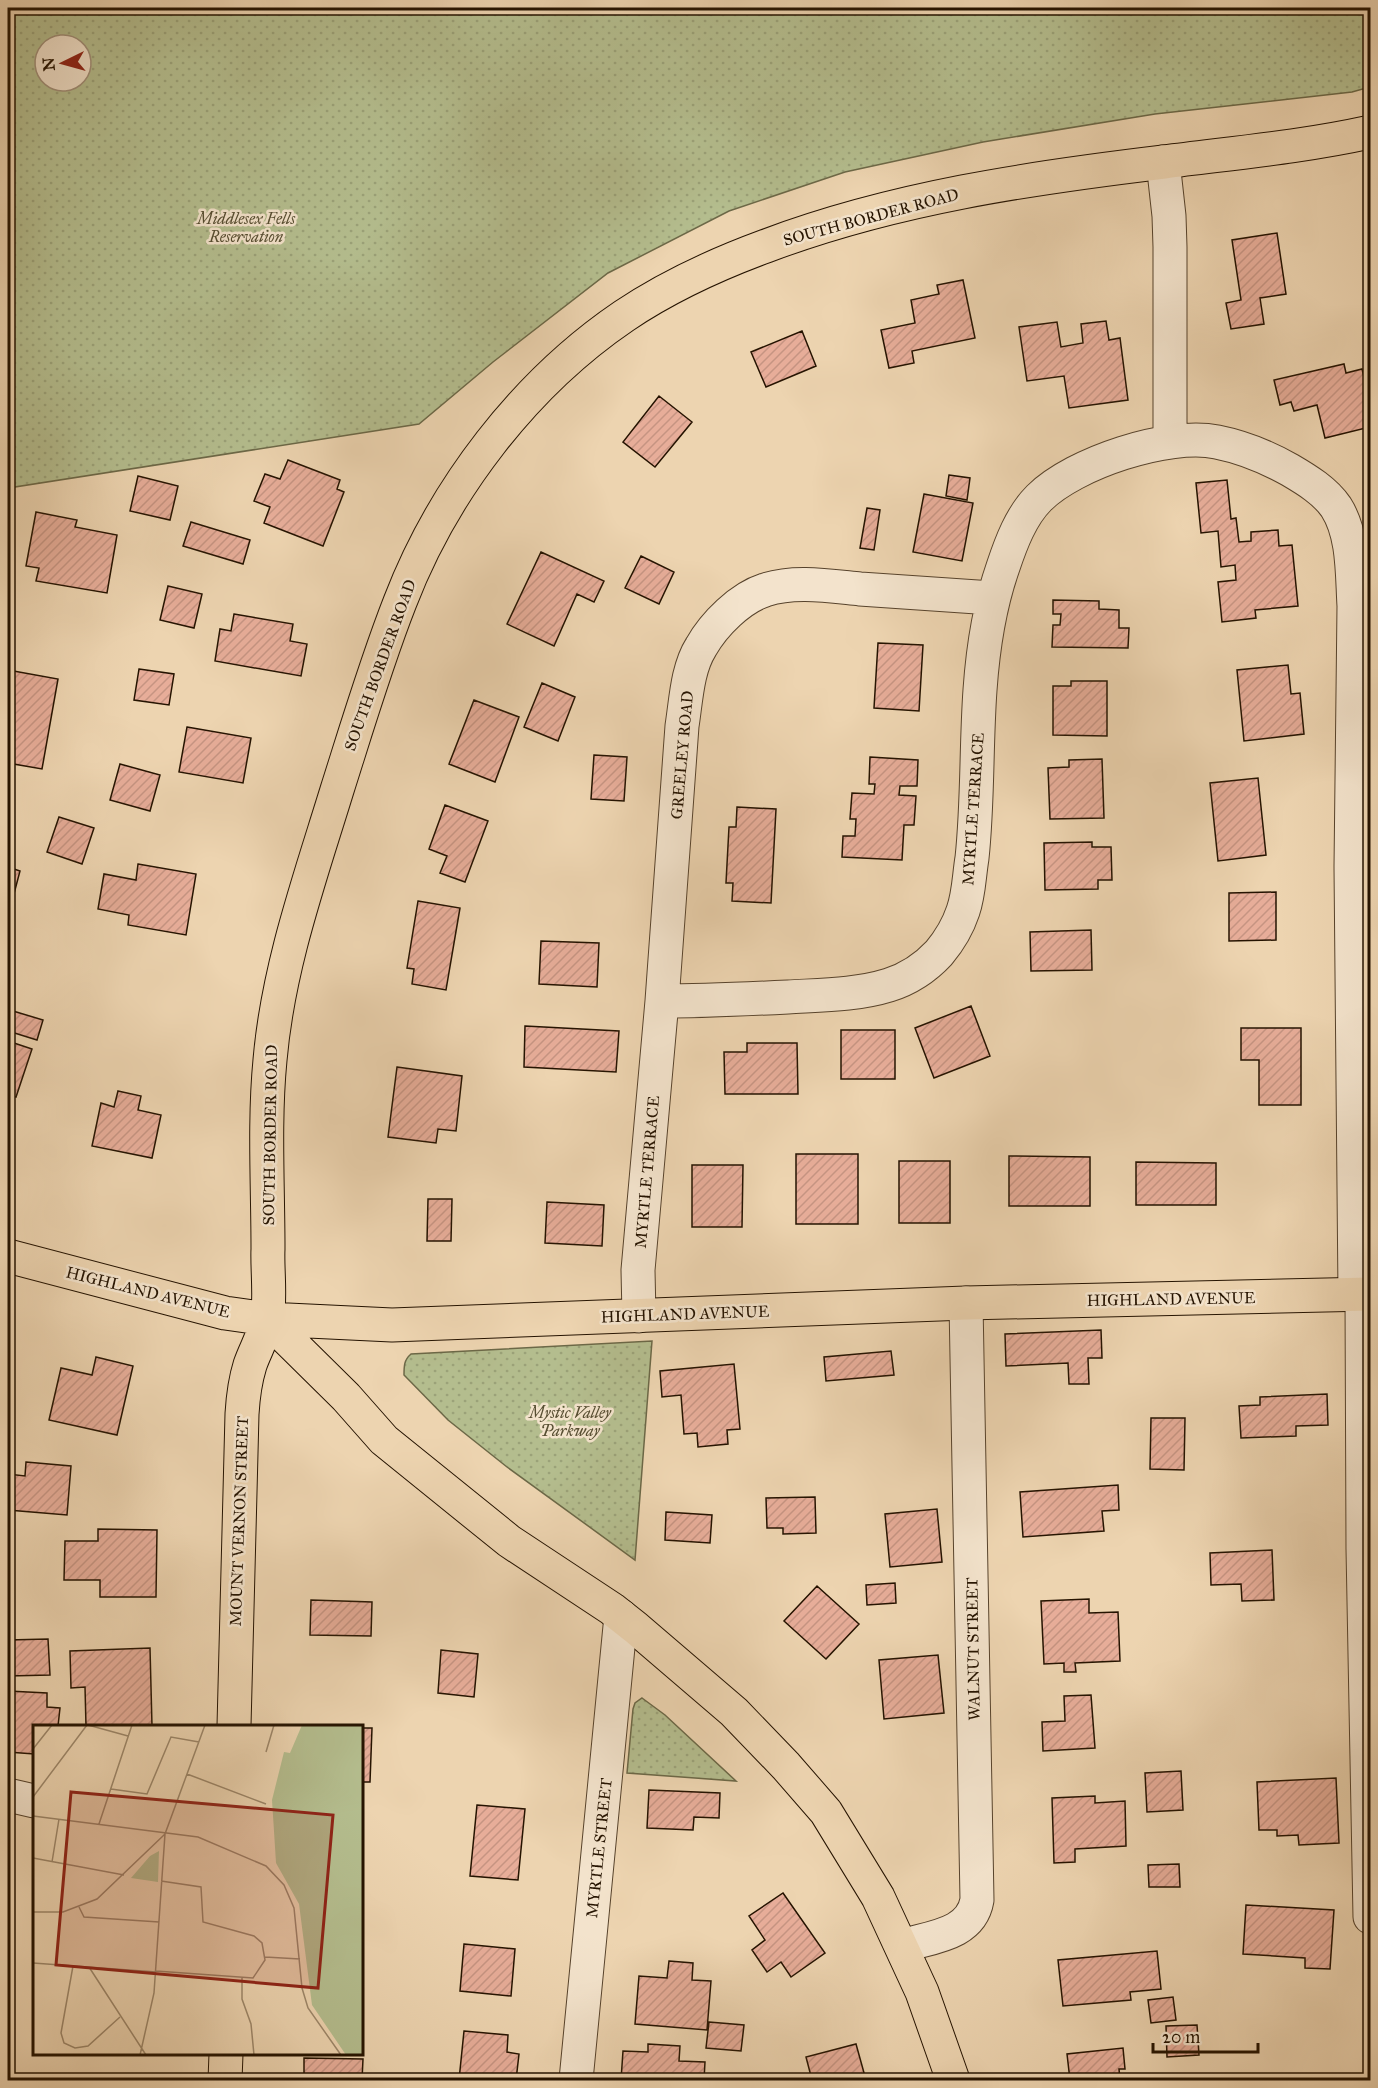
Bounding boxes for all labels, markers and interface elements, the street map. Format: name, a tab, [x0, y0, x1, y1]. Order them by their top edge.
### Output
north arrow	[33, 33, 93, 93]
text: N	[38, 56, 59, 72]
street label: SOUTH BORDER ROAD	[781, 184, 961, 250]
park label: Middlesex Fells Reservation	[195, 209, 295, 246]
street label: SOUTH BORDER ROAD	[340, 577, 420, 753]
street label: GREELEY ROAD	[667, 690, 697, 820]
street label: MYRTLE TERRACE	[958, 732, 988, 886]
street label: SOUTH BORDER ROAD	[259, 1044, 281, 1226]
street label: MYRTLE TERRACE	[631, 1095, 663, 1249]
street label: HIGHLAND AVENUE	[64, 1262, 232, 1322]
street label: HIGHLAND AVENUE	[1087, 1288, 1255, 1310]
street label: HIGHLAND AVENUE	[600, 1302, 770, 1326]
park label: Mystic Valley Parkway	[527, 1403, 612, 1440]
street label: MOUNT VERNON STREET	[226, 1415, 252, 1627]
street label: WALNUT STREET	[962, 1577, 984, 1721]
inset map	[33, 1725, 363, 2055]
street label: MYRTLE STREET	[582, 1777, 616, 1919]
scale bar	[1153, 2016, 1258, 2054]
text: 20 m	[1162, 2026, 1200, 2048]

